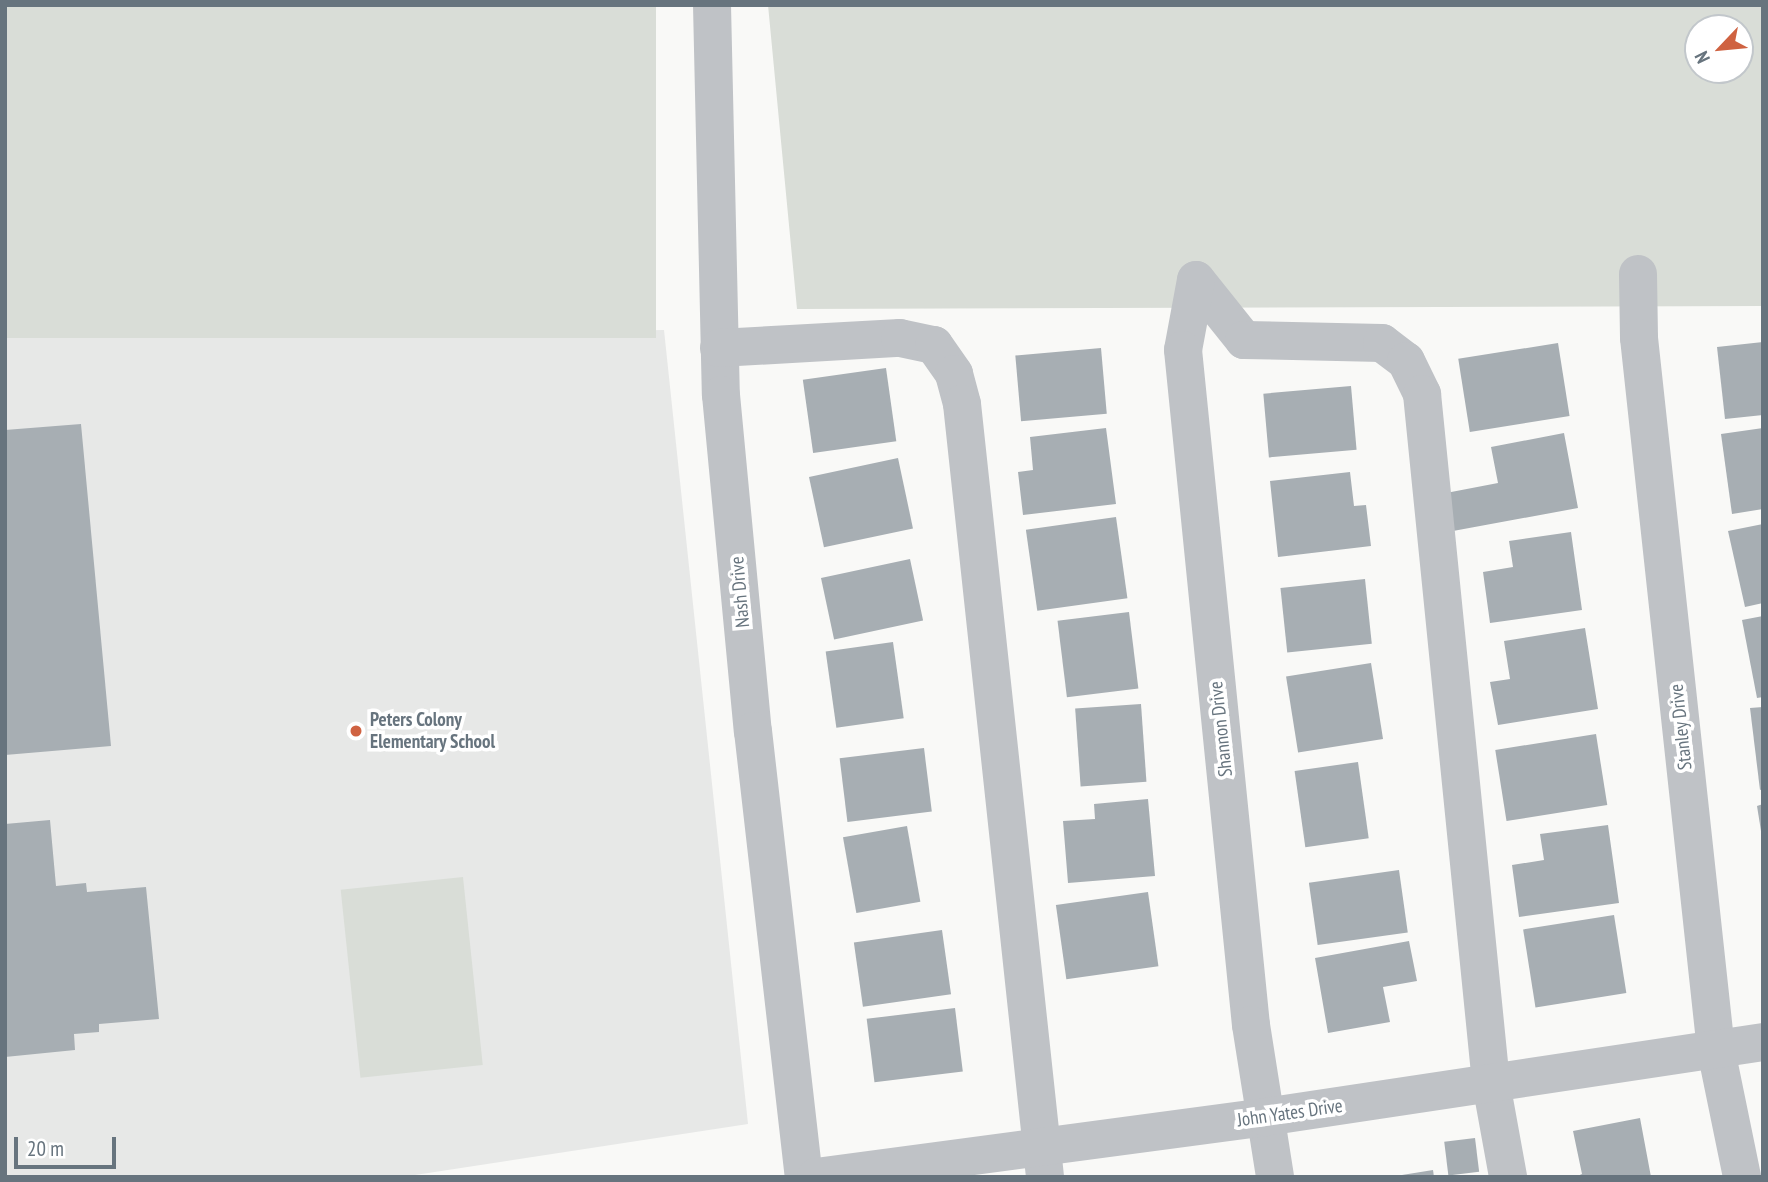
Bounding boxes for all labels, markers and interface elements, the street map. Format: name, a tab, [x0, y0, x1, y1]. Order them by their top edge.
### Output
north arrow	[1684, 14, 1754, 84]
text: N	[1689, 47, 1715, 67]
street label: Nash Drive	[726, 556, 754, 628]
street label: Shannon Drive	[1205, 680, 1237, 778]
street label: Stanley Drive	[1665, 683, 1697, 771]
place label: Peters Colony Elementary School	[370, 709, 496, 753]
marker: Peters Colony Elementary School	[348, 723, 364, 739]
street label: John Yates Drive	[1236, 1094, 1344, 1132]
scale bar	[18, 1122, 119, 1166]
text: 20 m	[27, 1135, 64, 1162]

